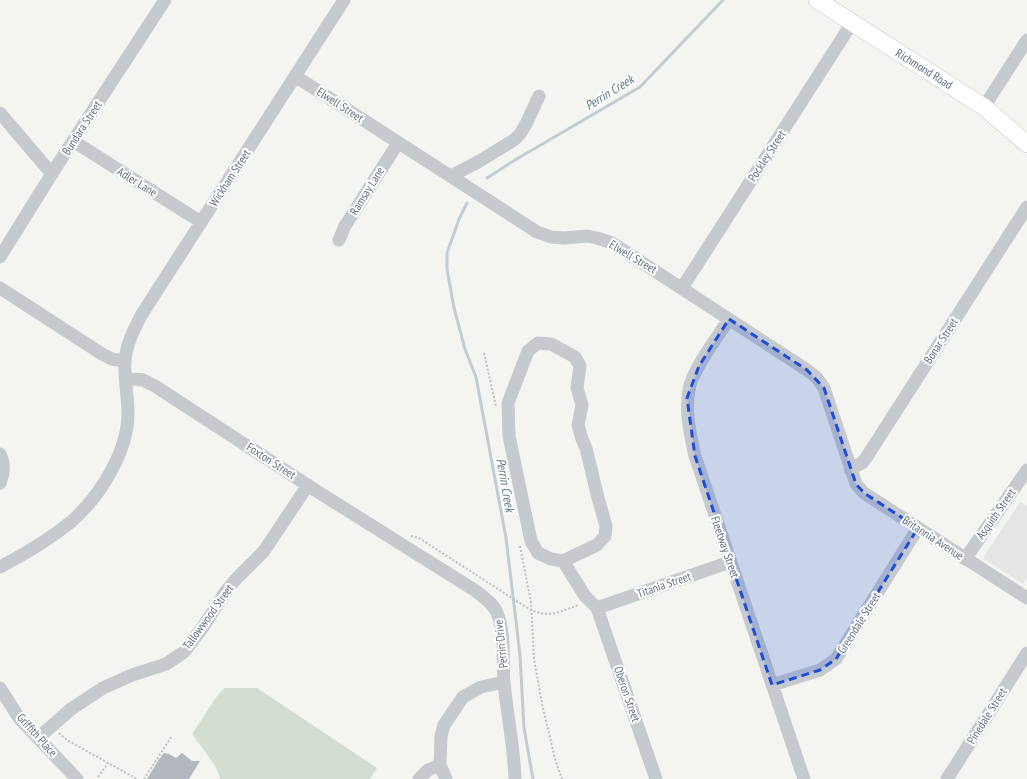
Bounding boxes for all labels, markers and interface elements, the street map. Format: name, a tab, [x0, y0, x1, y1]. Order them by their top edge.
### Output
street label: Richmond Road	[893, 45, 956, 92]
water label: Perrin Creek	[582, 70, 638, 114]
street label: Elwell Street	[314, 84, 367, 126]
street label: Bundara Street	[59, 97, 105, 158]
street label: Pockley Street	[744, 127, 789, 184]
street label: Wickham Street	[206, 146, 254, 209]
street label: Adler Lane	[115, 163, 160, 200]
street label: Ramsay Lane	[346, 164, 387, 218]
street label: Elwell Street	[607, 237, 660, 277]
street label: Bonar Street	[920, 314, 961, 366]
street label: Foxton Street	[244, 439, 299, 482]
water label: Perrin Creek	[492, 457, 519, 515]
street label: Asquith Street	[973, 485, 1019, 542]
street label: Britannia Avenue	[900, 512, 967, 563]
street label: Fleetway Street	[708, 514, 743, 580]
street label: Titania Street	[635, 568, 693, 601]
street label: Tallowwood Street	[179, 581, 237, 652]
street label: Greendale Street	[834, 589, 884, 656]
street label: Perrin Drive	[490, 619, 511, 669]
street label: Oberon Street	[611, 664, 644, 724]
street label: Pinedale Street	[963, 684, 1010, 747]
street label: Griffith Place	[14, 710, 61, 760]

